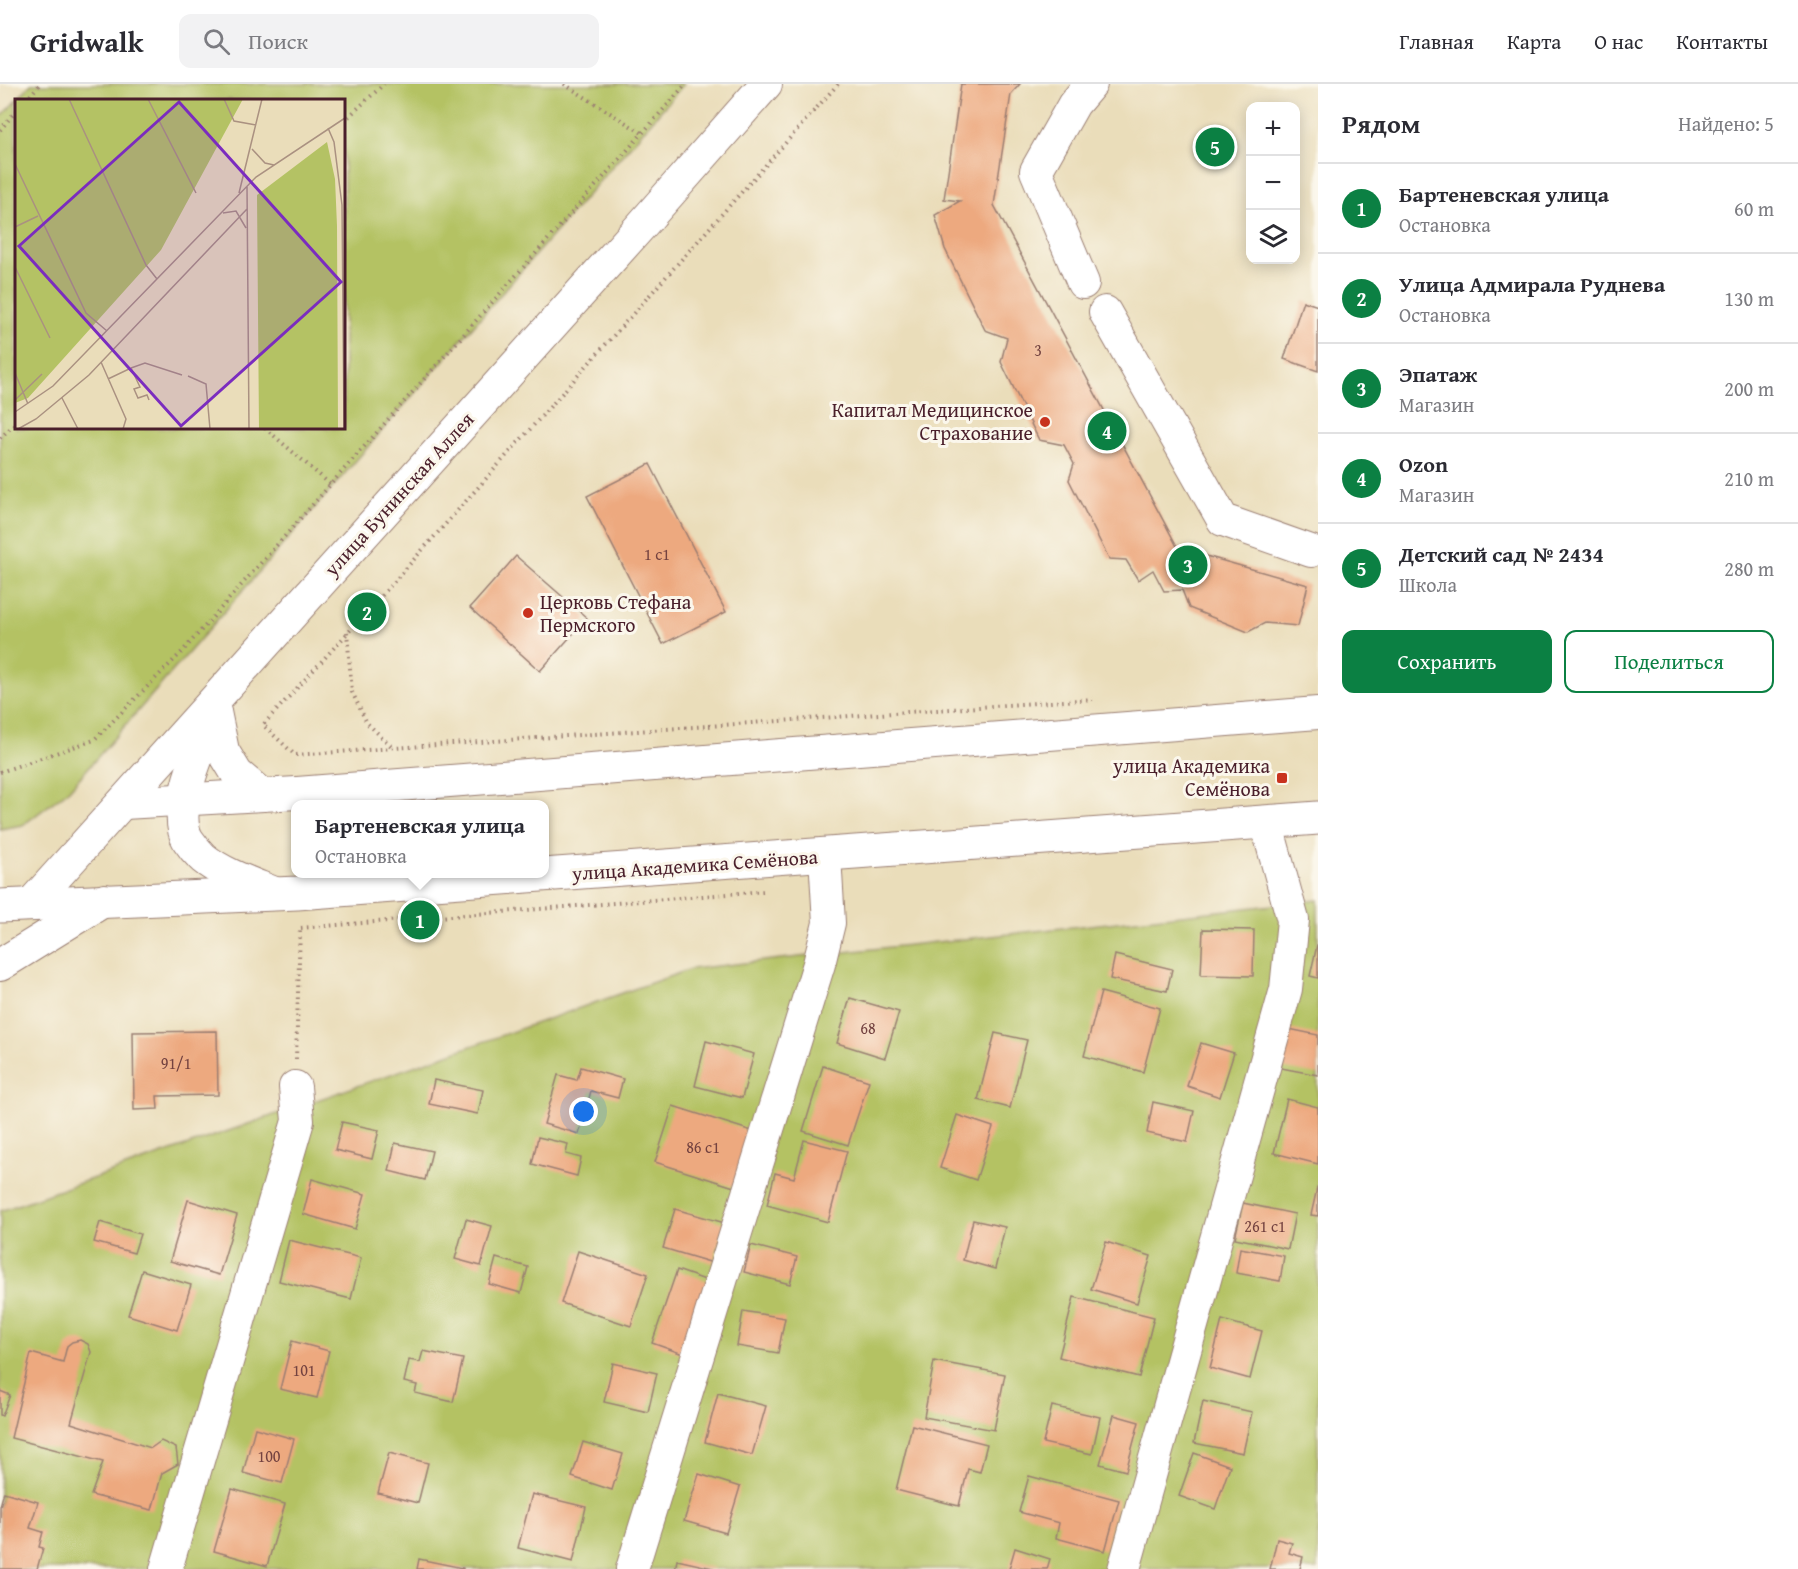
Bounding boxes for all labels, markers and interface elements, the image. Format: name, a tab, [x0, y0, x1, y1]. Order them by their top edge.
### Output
search box	[179, 14, 599, 68]
text: Gridwalk	[30, 21, 143, 62]
icon: search	[200, 25, 233, 58]
text: Поиск	[248, 25, 308, 57]
text: Главная	[1399, 26, 1474, 57]
text: Карта	[1507, 26, 1561, 57]
text: О нас	[1594, 26, 1643, 57]
text: Контакты	[1676, 26, 1768, 57]
inset map	[15, 99, 345, 429]
map controls	[1246, 102, 1300, 264]
button: +	[1246, 102, 1300, 156]
text: Рядом	[1342, 104, 1420, 143]
text: Найдено: 5	[1678, 109, 1774, 138]
pin: 5	[1196, 124, 1234, 170]
button: −	[1246, 156, 1300, 210]
text: Бартеневская улица	[1399, 178, 1609, 210]
text: 1	[1356, 194, 1367, 223]
text: 60 m	[1734, 194, 1774, 223]
button: layers	[1246, 210, 1300, 264]
text: Остановка	[1399, 210, 1491, 239]
text: Улица Адмирала Руднева	[1399, 268, 1665, 300]
text: 2	[1356, 284, 1367, 313]
text: 130 m	[1724, 284, 1774, 313]
text: Остановка	[1399, 300, 1491, 329]
house number: 3	[1034, 338, 1042, 362]
text: Эпатаж	[1399, 358, 1477, 390]
text: 3	[1356, 374, 1367, 403]
text: 200 m	[1724, 374, 1774, 403]
text: Магазин	[1399, 390, 1474, 419]
place label: Капитал Медицинское Страхование	[832, 395, 1033, 447]
street label: улица Бунинская Аллея	[316, 405, 480, 583]
pin: 4	[1088, 408, 1126, 454]
marker: Капитал Медицинское Страхование	[1038, 415, 1052, 429]
text: Ozon	[1399, 448, 1448, 480]
text: 4	[1356, 464, 1367, 493]
text: 210 m	[1724, 464, 1774, 493]
text: Магазин	[1399, 480, 1474, 509]
text: Детский сад № 2434	[1399, 538, 1604, 570]
house number: 1 с1	[644, 542, 670, 566]
pin: 3	[1168, 542, 1208, 588]
text: 5	[1356, 554, 1367, 583]
text: 280 m	[1724, 554, 1774, 583]
text: Школа	[1399, 570, 1457, 599]
place label: Церковь Стефана Пермского	[540, 587, 692, 639]
pin: 2	[348, 590, 386, 634]
marker: Церковь Стефана Пермского	[521, 606, 535, 620]
button: Сохранить	[1342, 630, 1552, 693]
button: Поделиться	[1564, 630, 1774, 693]
place label: улица Академика Семёнова	[1112, 751, 1270, 803]
marker: улица Академика Семёнова	[1275, 771, 1289, 785]
popup	[291, 800, 549, 878]
text: Бартеневская улица	[315, 809, 525, 841]
text: Остановка	[315, 841, 407, 870]
street label: улица Академика Семёнова	[570, 841, 819, 888]
pin: 1	[400, 898, 440, 942]
house number: 68	[860, 1016, 876, 1040]
house number: 91/1	[161, 1051, 191, 1075]
your location	[569, 1097, 598, 1126]
house number: 86 с1	[686, 1135, 720, 1159]
house number: 261 с1	[1244, 1214, 1286, 1238]
house number: 101	[292, 1358, 316, 1382]
house number: 100	[257, 1444, 281, 1468]

